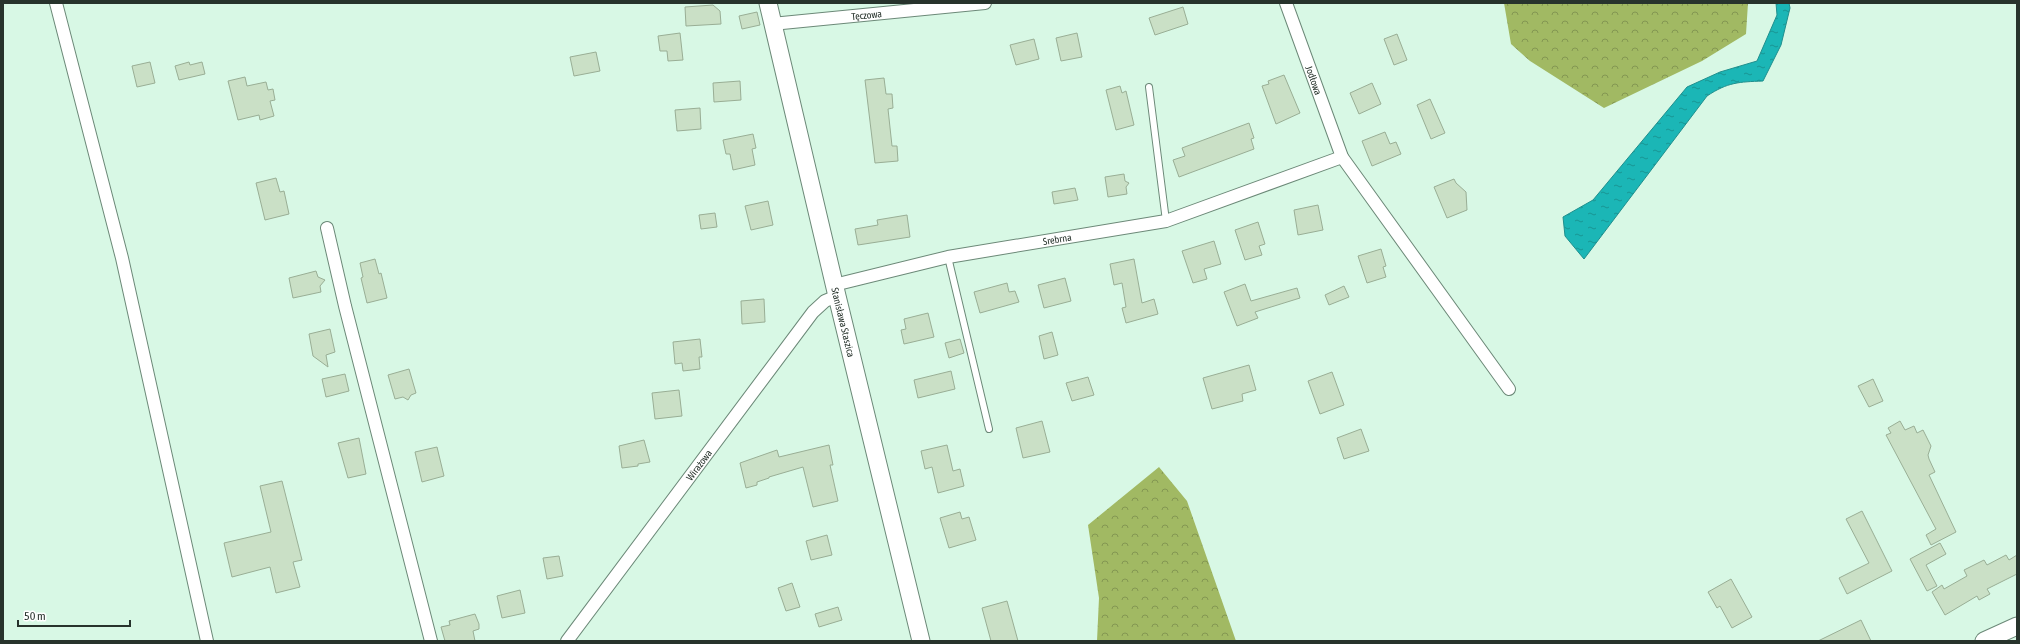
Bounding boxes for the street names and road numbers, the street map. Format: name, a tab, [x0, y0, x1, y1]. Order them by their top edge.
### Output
street label: Tęczowa	[851, 8, 883, 22]
street label: Jodłowa	[1304, 64, 1324, 97]
street label: Srebrna	[1042, 231, 1073, 247]
street label: Stanisława Staszica	[830, 286, 857, 358]
street label: Wirażowa	[684, 447, 714, 482]

